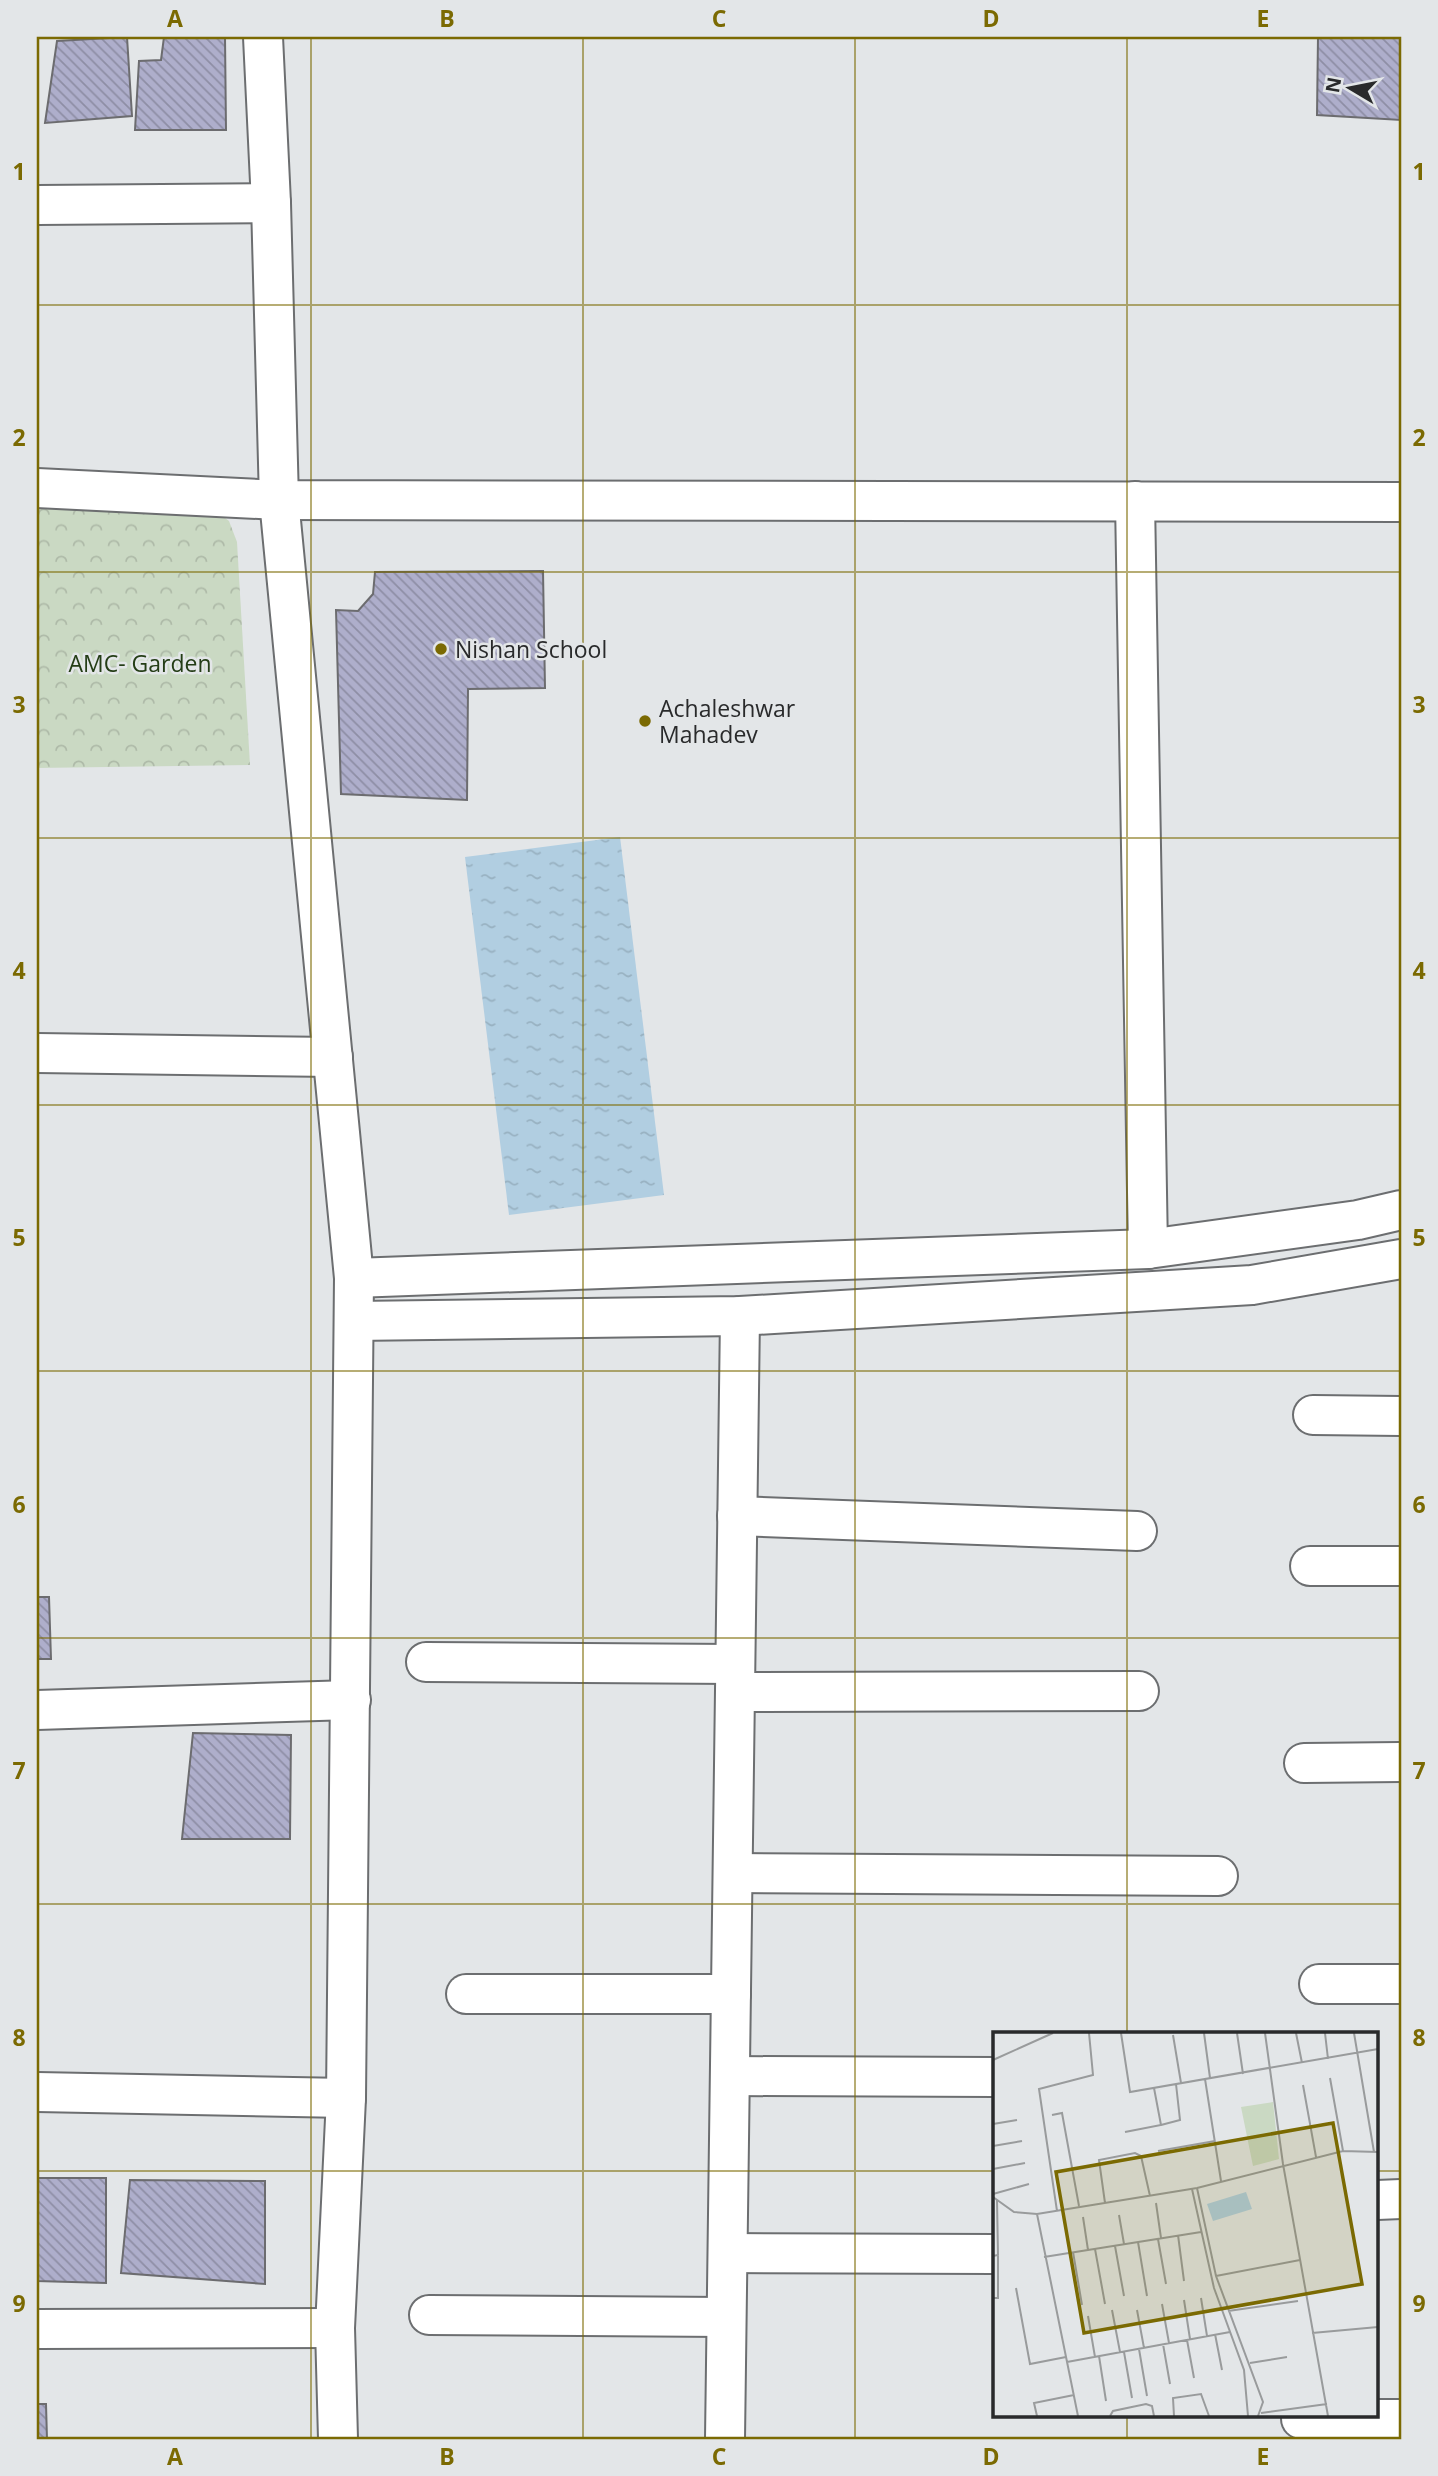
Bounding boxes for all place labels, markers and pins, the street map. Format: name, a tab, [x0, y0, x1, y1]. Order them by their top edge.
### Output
place label: Nishan School	[455, 633, 607, 665]
marker: Nishan School	[433, 641, 449, 657]
place label: Achaleshwar Mahadev	[659, 692, 796, 750]
marker: Achaleshwar Mahadev	[637, 713, 653, 729]

